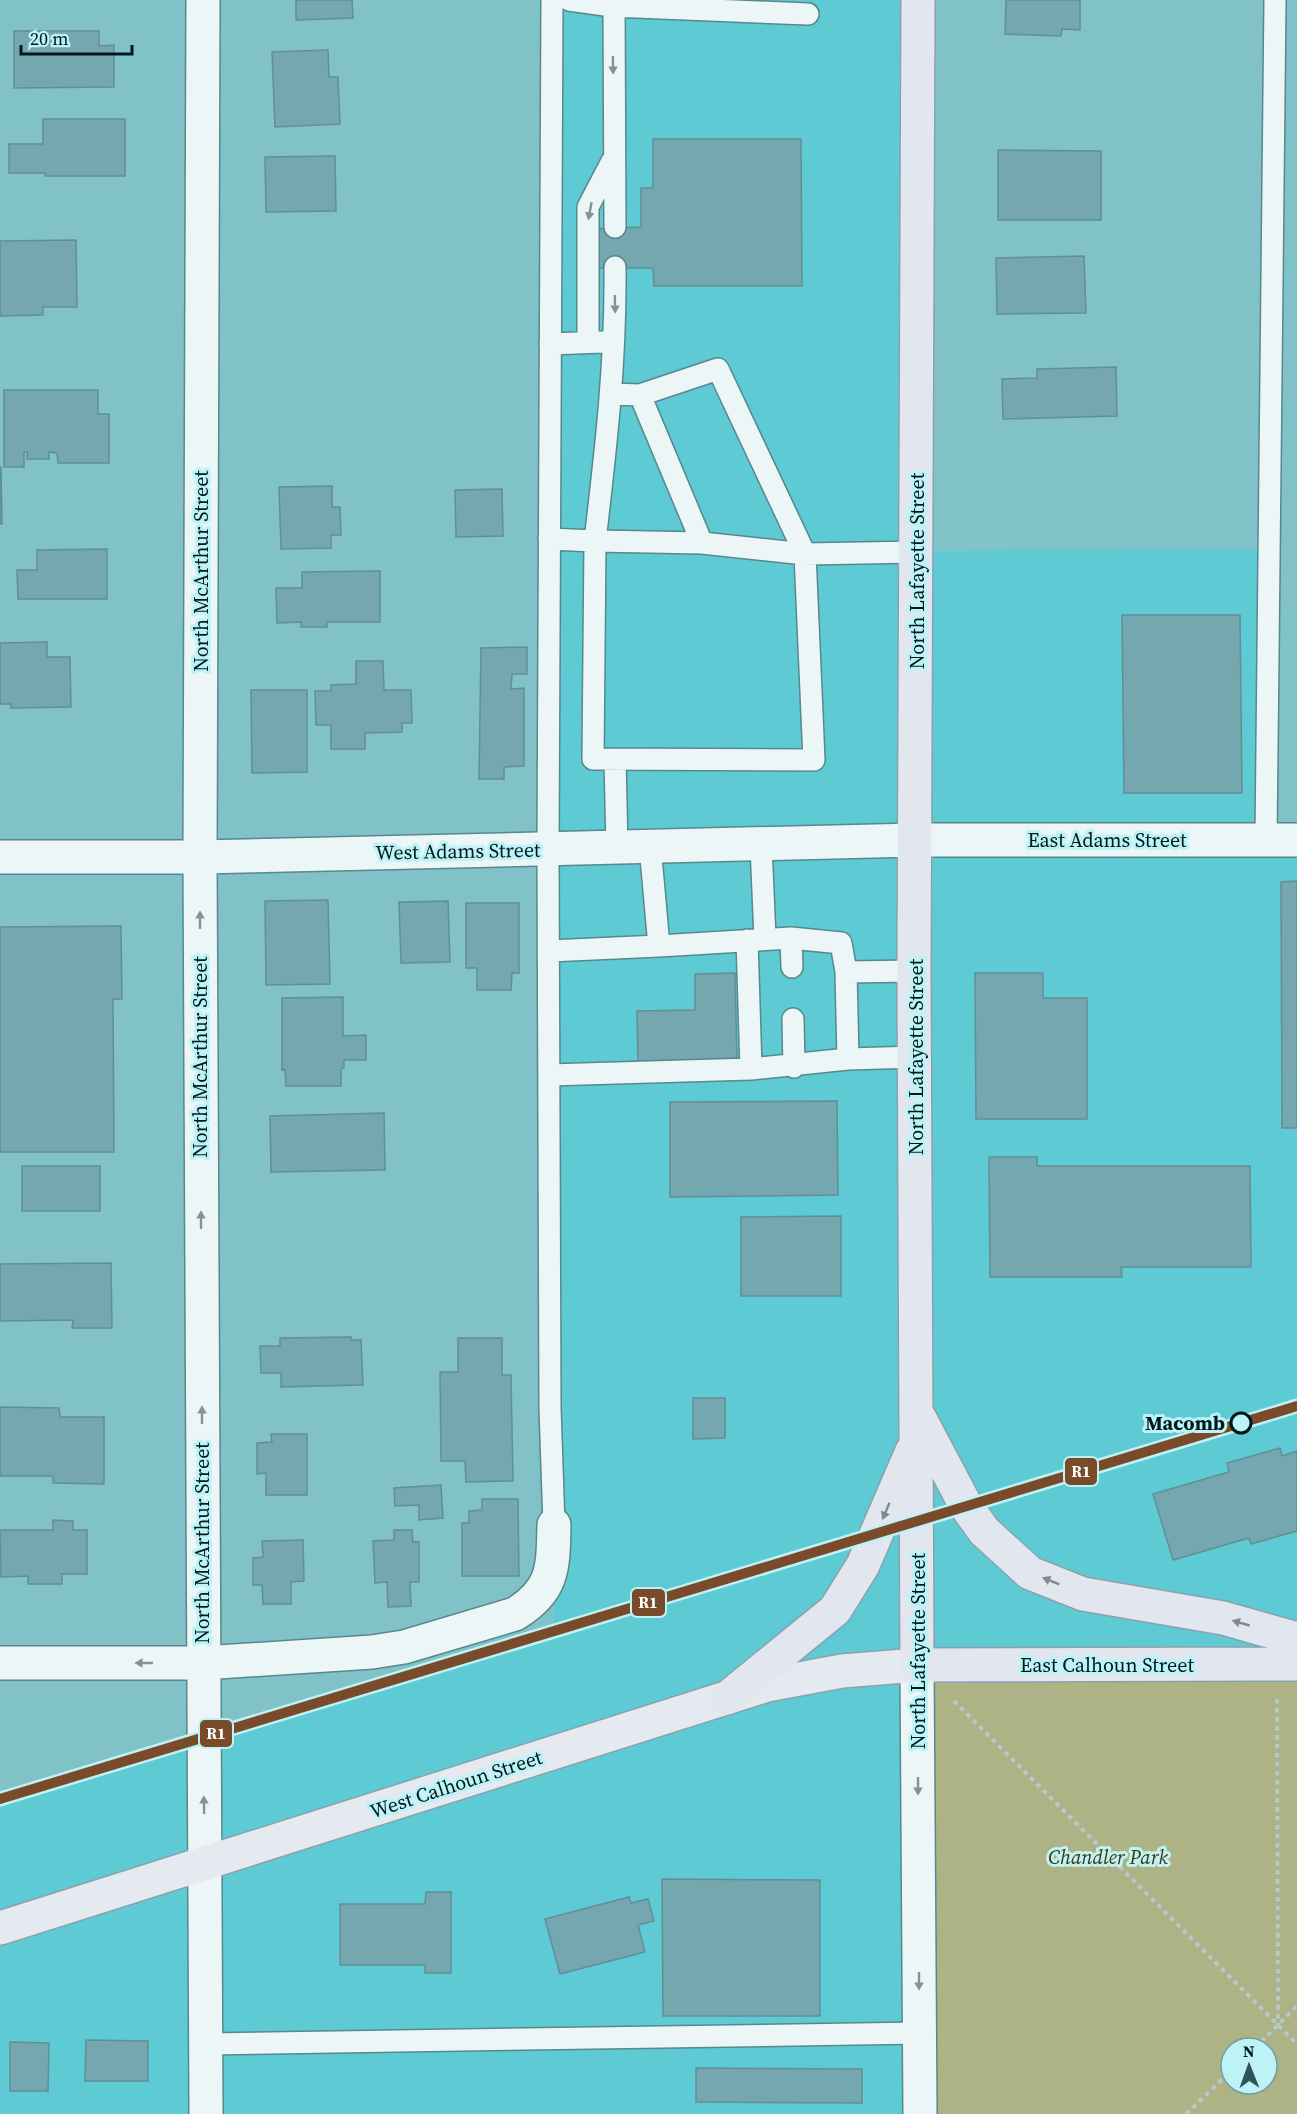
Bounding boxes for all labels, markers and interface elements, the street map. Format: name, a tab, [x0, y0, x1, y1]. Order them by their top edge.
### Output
scale bar	[21, 18, 132, 56]
text: 20 m	[30, 26, 68, 51]
one-way arrow	[608, 55, 617, 74]
one-way arrow	[585, 202, 594, 221]
one-way arrow	[610, 295, 620, 314]
street label: North McArthur Street	[187, 470, 215, 672]
street label: North Lafayette Street	[903, 472, 931, 669]
street label: East Adams Street	[1027, 826, 1187, 854]
street label: West Adams Street	[375, 836, 541, 866]
one-way arrow	[195, 911, 205, 930]
street label: North McArthur Street	[186, 956, 214, 1158]
street label: North Lafayette Street	[902, 958, 930, 1155]
one-way arrow	[196, 1211, 206, 1230]
one-way arrow	[197, 1406, 207, 1425]
place label: Macomb	[1145, 1409, 1225, 1437]
marker: Macomb	[1230, 1412, 1252, 1434]
street label: North McArthur Street	[188, 1442, 216, 1644]
line badge: R1	[1064, 1457, 1098, 1486]
text: R1	[1071, 1460, 1091, 1482]
one-way arrow	[881, 1502, 890, 1520]
street label: North Lafayette Street	[904, 1552, 932, 1749]
one-way arrow	[1042, 1576, 1060, 1585]
line badge: R1	[631, 1588, 666, 1617]
text: R1	[638, 1591, 658, 1613]
one-way arrow	[1232, 1618, 1250, 1627]
street label: East Calhoun Street	[1020, 1651, 1194, 1679]
one-way arrow	[135, 1658, 154, 1668]
line badge: R1	[199, 1719, 233, 1748]
text: R1	[206, 1722, 226, 1744]
street label: West Calhoun Street	[366, 1743, 546, 1825]
one-way arrow	[913, 1777, 923, 1796]
one-way arrow	[200, 1795, 209, 1814]
park label: Chandler Park	[1048, 1843, 1168, 1871]
one-way arrow	[914, 1972, 924, 1991]
north arrow	[1219, 2036, 1279, 2096]
text: N	[1243, 2040, 1255, 2062]

